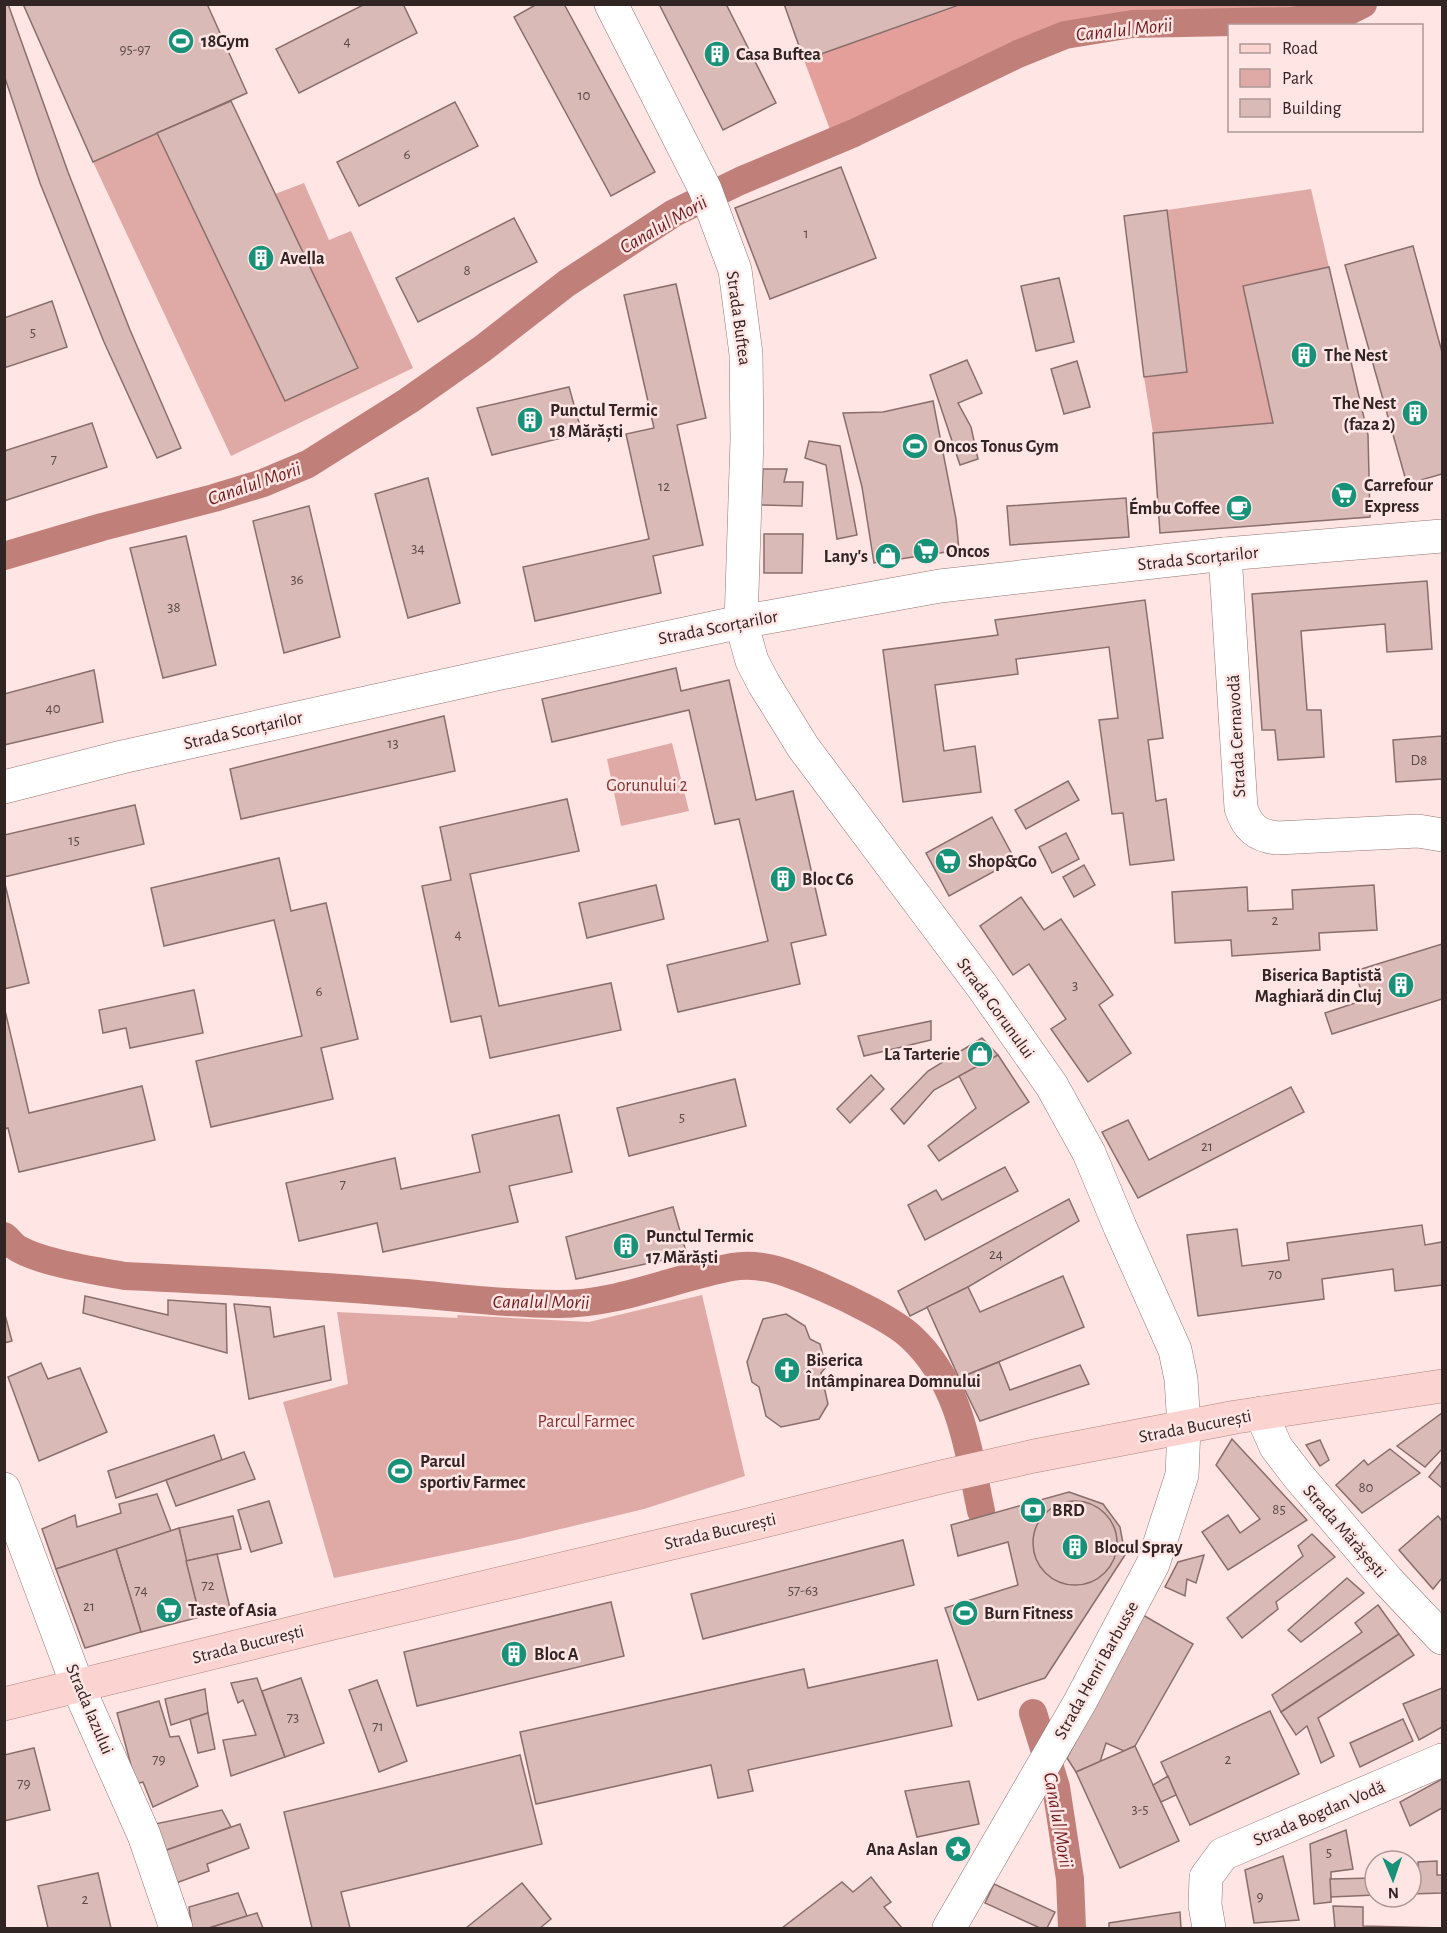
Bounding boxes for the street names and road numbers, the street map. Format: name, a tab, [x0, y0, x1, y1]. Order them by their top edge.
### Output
street label: Strada Buftea	[722, 270, 754, 367]
street label: Strada Scorțarilor	[1137, 544, 1260, 575]
street label: Strada Scorțarilor	[657, 608, 780, 649]
street label: Strada Cernavodă	[1225, 674, 1249, 798]
street label: Strada Scorțarilor	[182, 709, 305, 754]
street label: Strada Gorunului	[953, 955, 1037, 1062]
street label: Strada București	[1137, 1407, 1253, 1448]
street label: Strada Mărășești	[1298, 1482, 1389, 1582]
street label: Strada București	[662, 1510, 778, 1555]
street label: Strada Henri Barbusse	[1051, 1598, 1142, 1743]
street label: Strada București	[191, 1622, 306, 1669]
street label: Strada Iazului	[62, 1662, 116, 1757]
street label: Strada Bogdan Vodă	[1251, 1778, 1388, 1850]

